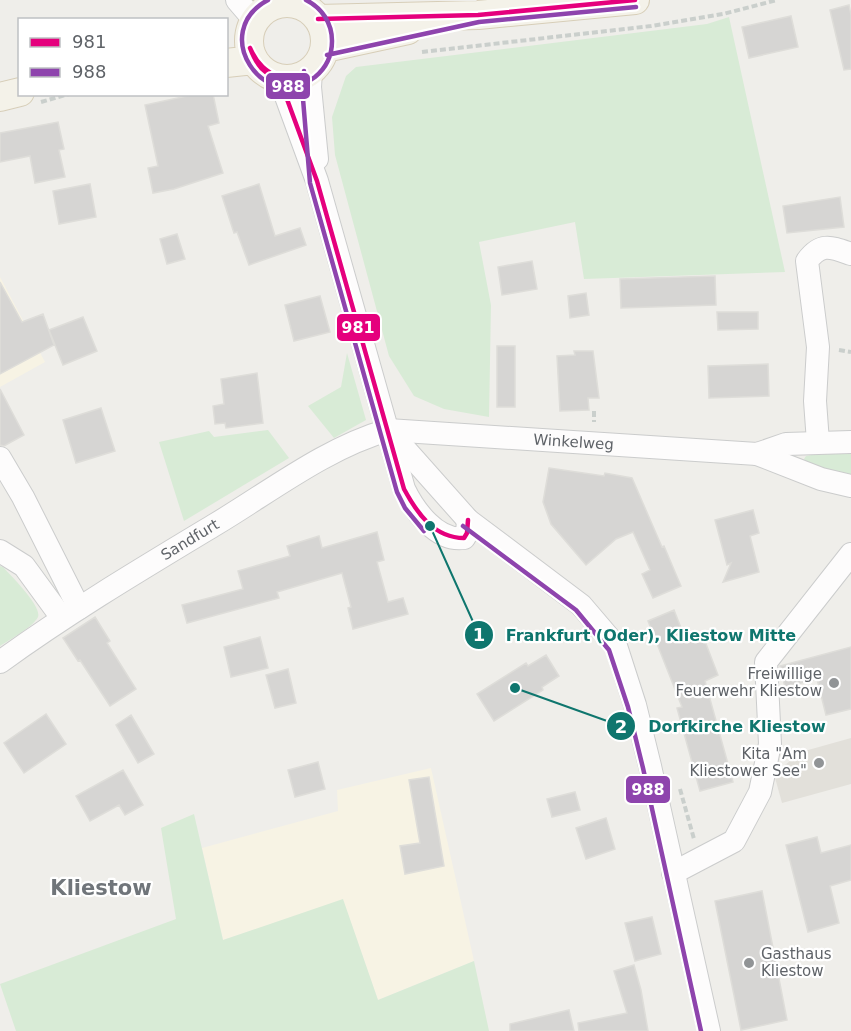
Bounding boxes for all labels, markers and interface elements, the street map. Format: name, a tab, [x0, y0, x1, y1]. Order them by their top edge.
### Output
legend	[18, 18, 228, 96]
text: 981	[72, 31, 106, 52]
text: 988	[72, 61, 106, 82]
line badge: 988	[265, 72, 311, 100]
text: 988	[271, 77, 305, 96]
line badge: 981	[336, 313, 381, 342]
text: 981	[341, 318, 375, 337]
street label: Winkelweg	[533, 430, 614, 454]
street label: Sandfurt	[158, 515, 222, 564]
callout: Frankfurt (Oder), Kliestow Mitte	[464, 618, 808, 652]
text: 1	[473, 624, 485, 645]
text: Frankfurt (Oder), Kliestow Mitte	[506, 626, 796, 645]
place label: Freiwillige Feuerwehr Kliestow	[676, 665, 822, 700]
marker: Freiwillige Feuerwehr Kliestow	[827, 676, 841, 690]
callout: Dorfkirche Kliestow	[606, 709, 838, 743]
text: 2	[615, 716, 627, 737]
text: Dorfkirche Kliestow	[648, 717, 826, 736]
place label: Kita "Am Kliestower See"	[689, 745, 807, 780]
marker: Kita "Am Kliestower See"	[812, 756, 826, 770]
line badge: 988	[625, 775, 671, 804]
text: 988	[631, 780, 665, 799]
district label: Kliestow	[50, 876, 152, 900]
place label: Gasthaus Kliestow	[761, 945, 832, 980]
marker: Gasthaus Kliestow	[742, 956, 756, 970]

